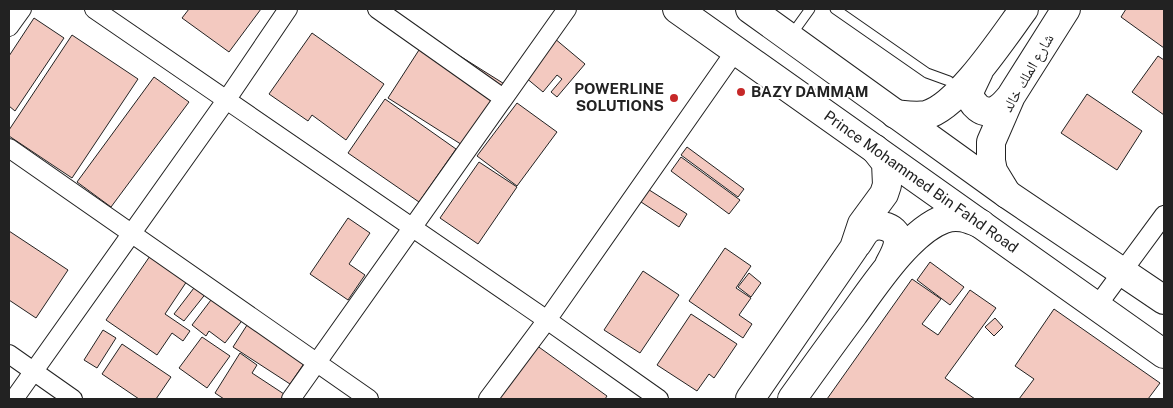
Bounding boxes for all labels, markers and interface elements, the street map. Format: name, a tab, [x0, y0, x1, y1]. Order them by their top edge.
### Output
street label: شارع الملك خالد	[998, 31, 1058, 116]
place label: POWERLINE SOLUTIONS	[574, 80, 664, 114]
place label: BAZY DAMMAM	[751, 83, 869, 100]
marker: BAZY DAMMAM	[735, 86, 747, 98]
marker: POWERLINE SOLUTIONS	[668, 92, 680, 104]
street label: Prince Mohammed Bin Fahd Road	[821, 107, 1022, 256]

